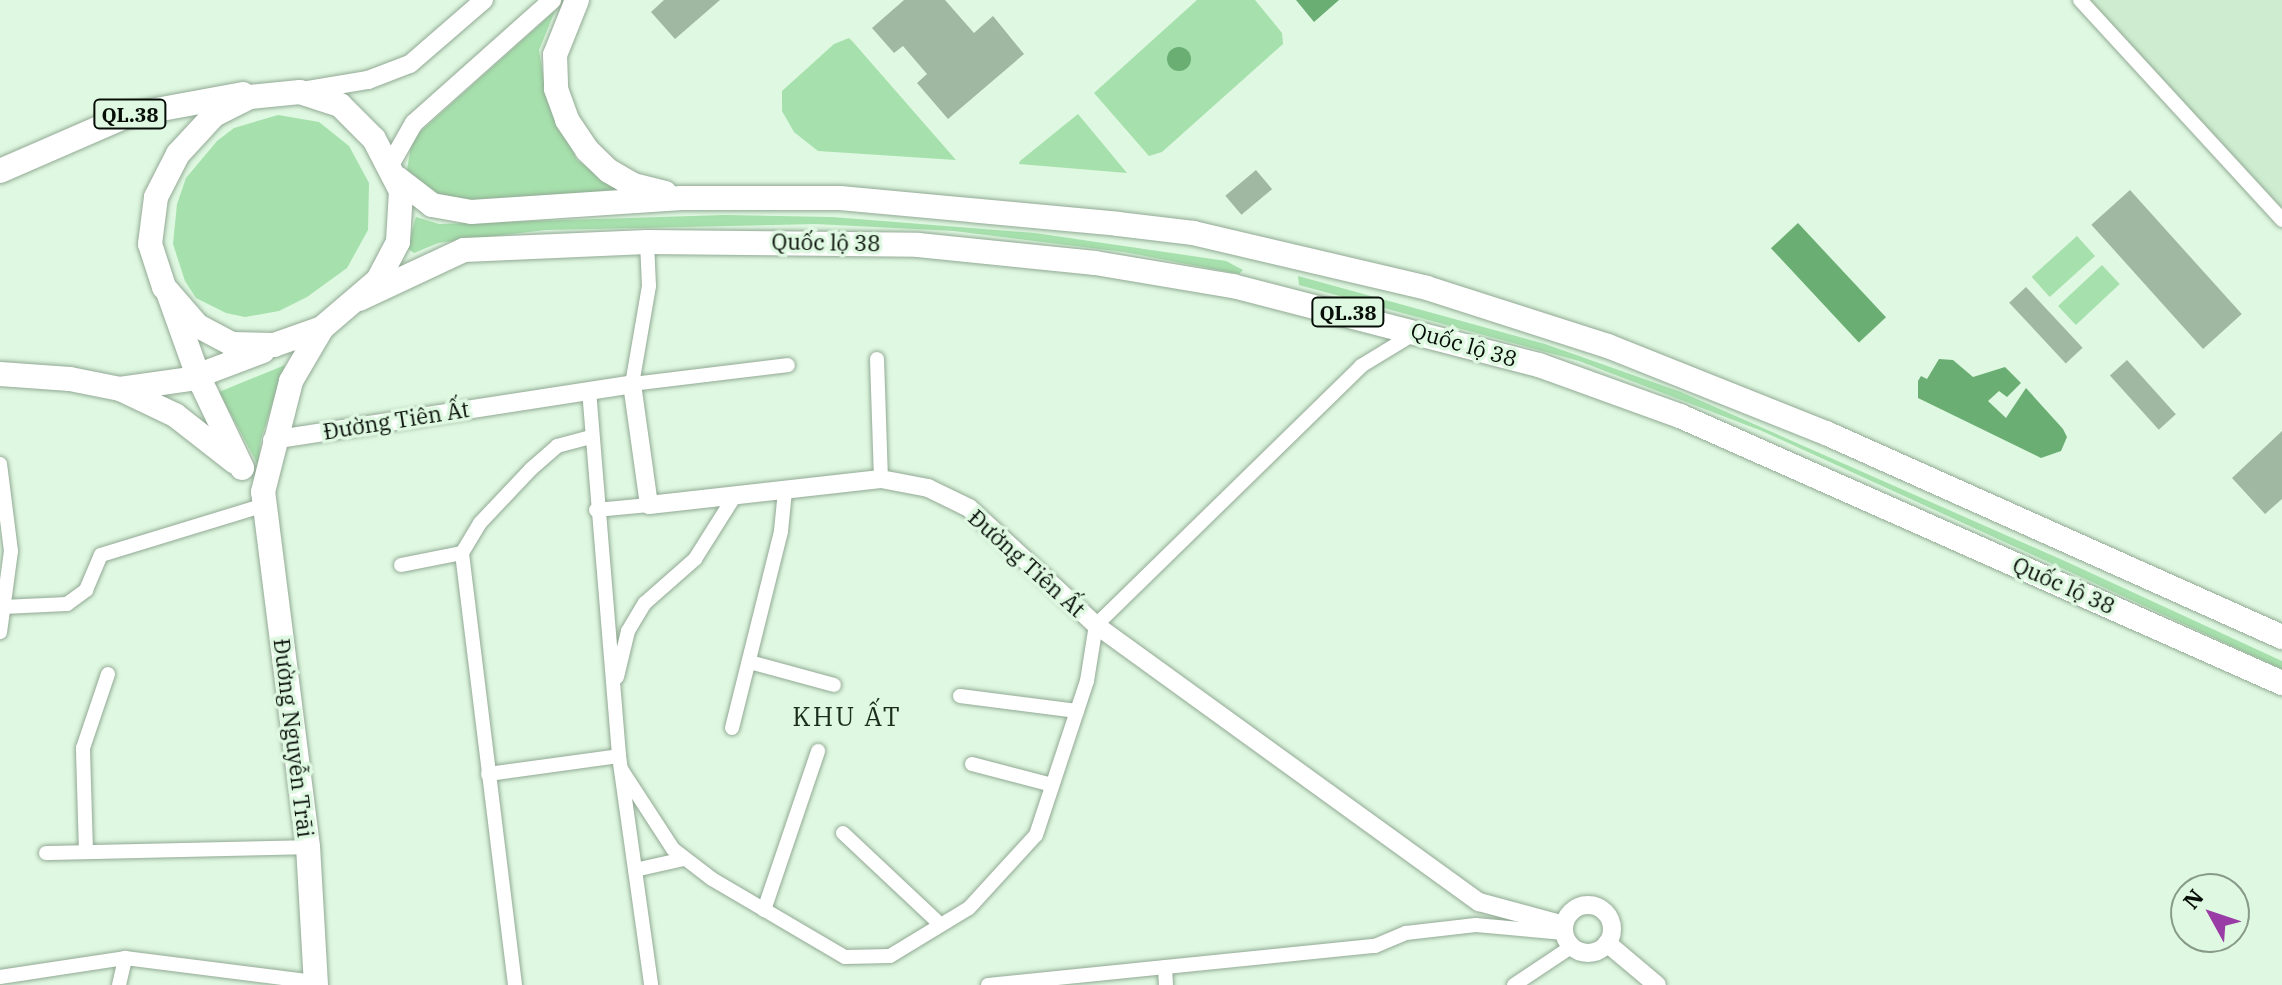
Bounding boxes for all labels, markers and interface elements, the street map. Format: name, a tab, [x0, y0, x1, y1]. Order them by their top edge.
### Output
road number: QL.38	[92, 98, 168, 130]
street label: Quốc lộ 38	[771, 228, 881, 256]
road number: QL.38	[1310, 296, 1386, 328]
street label: Quốc lộ 38	[1408, 316, 1520, 372]
street label: Đường Tiên Ất	[321, 395, 471, 445]
street label: Đường Tiên Ất	[963, 504, 1091, 622]
street label: Quốc lộ 38	[2009, 551, 2119, 619]
street label: Đường Nguyễn Trãi	[269, 637, 319, 839]
district label: KHU ẤT	[792, 701, 902, 733]
north arrow	[2170, 873, 2250, 953]
text: N	[2176, 883, 2209, 915]

